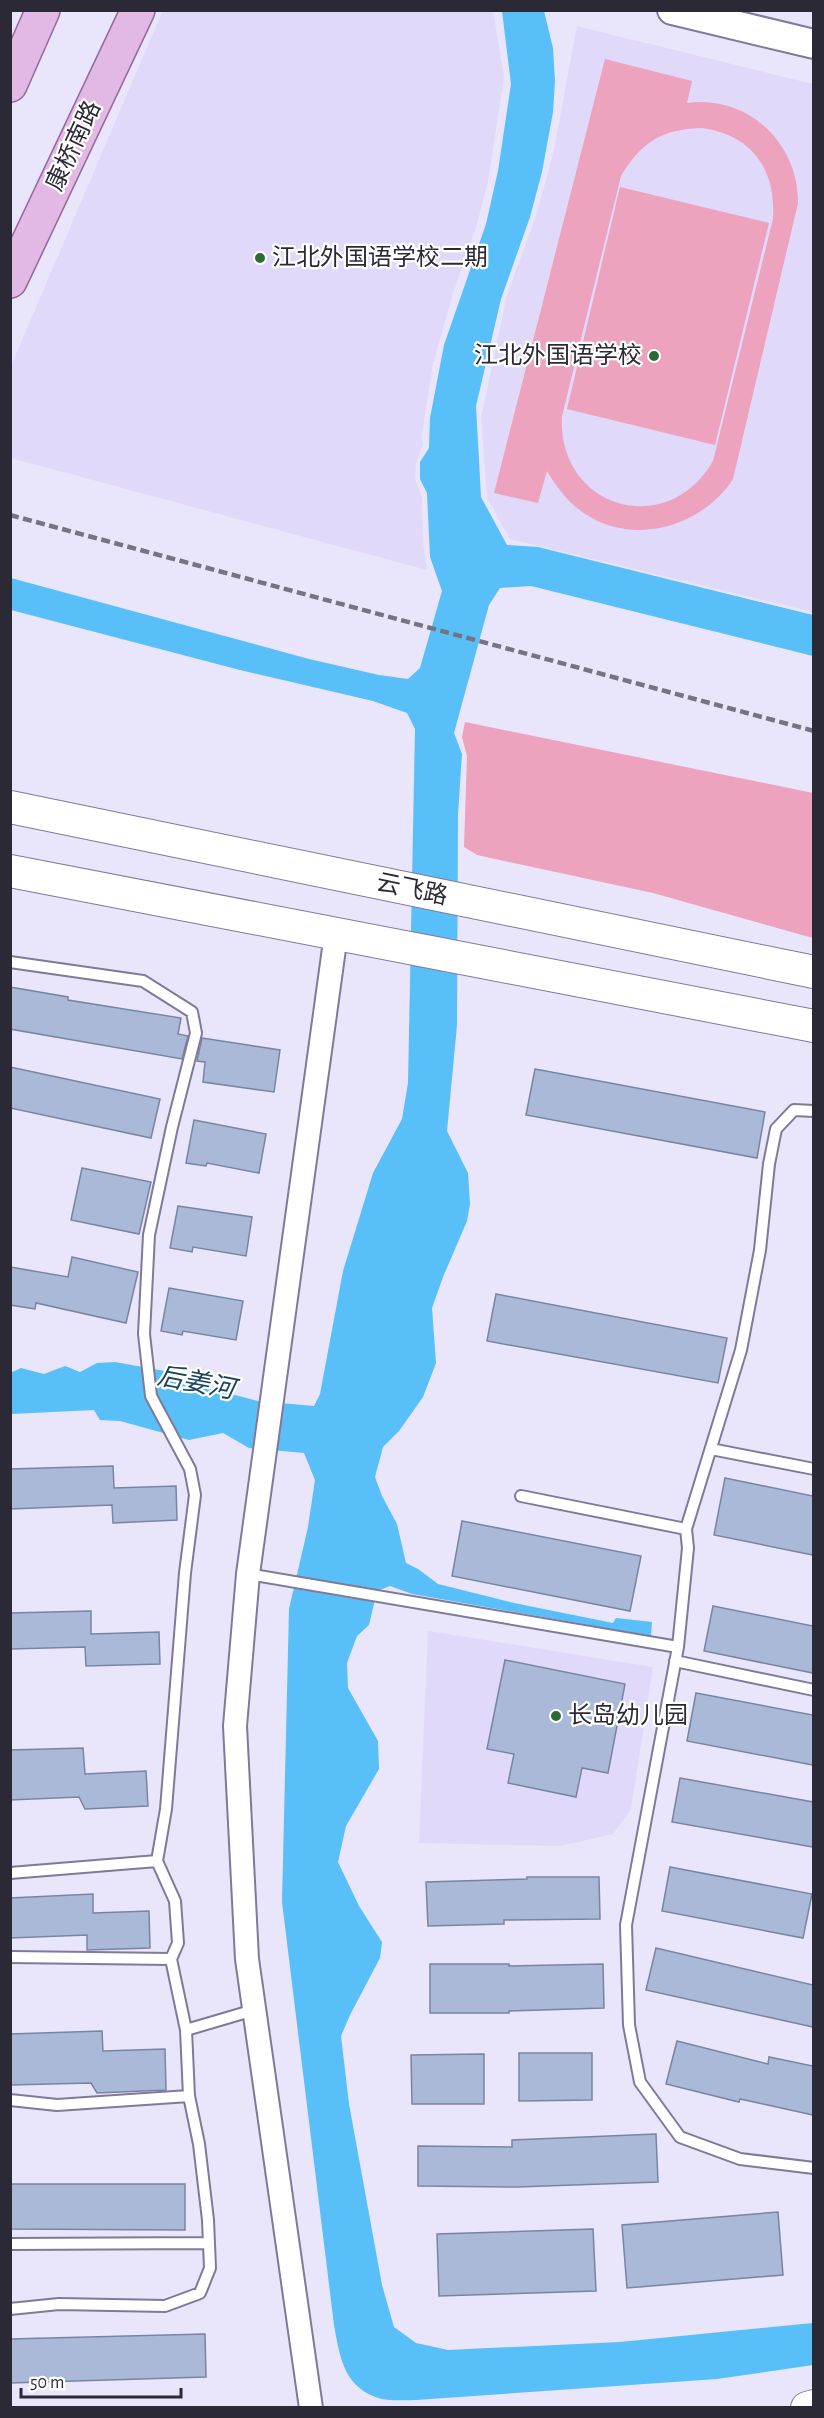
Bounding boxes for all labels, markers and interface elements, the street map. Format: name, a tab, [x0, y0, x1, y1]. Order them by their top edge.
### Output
street label: 康桥南路	[41, 97, 105, 195]
place label: 江北外国语学校二期	[272, 244, 488, 270]
marker: 江北外国语学校二期	[253, 251, 267, 265]
place label: 江北外国语学校	[474, 342, 642, 368]
marker: 江北外国语学校	[647, 349, 661, 363]
street label: 云飞路	[374, 869, 450, 909]
water label: 后姜河	[155, 1362, 242, 1404]
place label: 长岛幼儿园	[568, 1702, 688, 1728]
marker: 长岛幼儿园	[549, 1709, 563, 1723]
scale bar	[21, 2361, 182, 2399]
text: 50 m	[30, 2374, 64, 2392]

